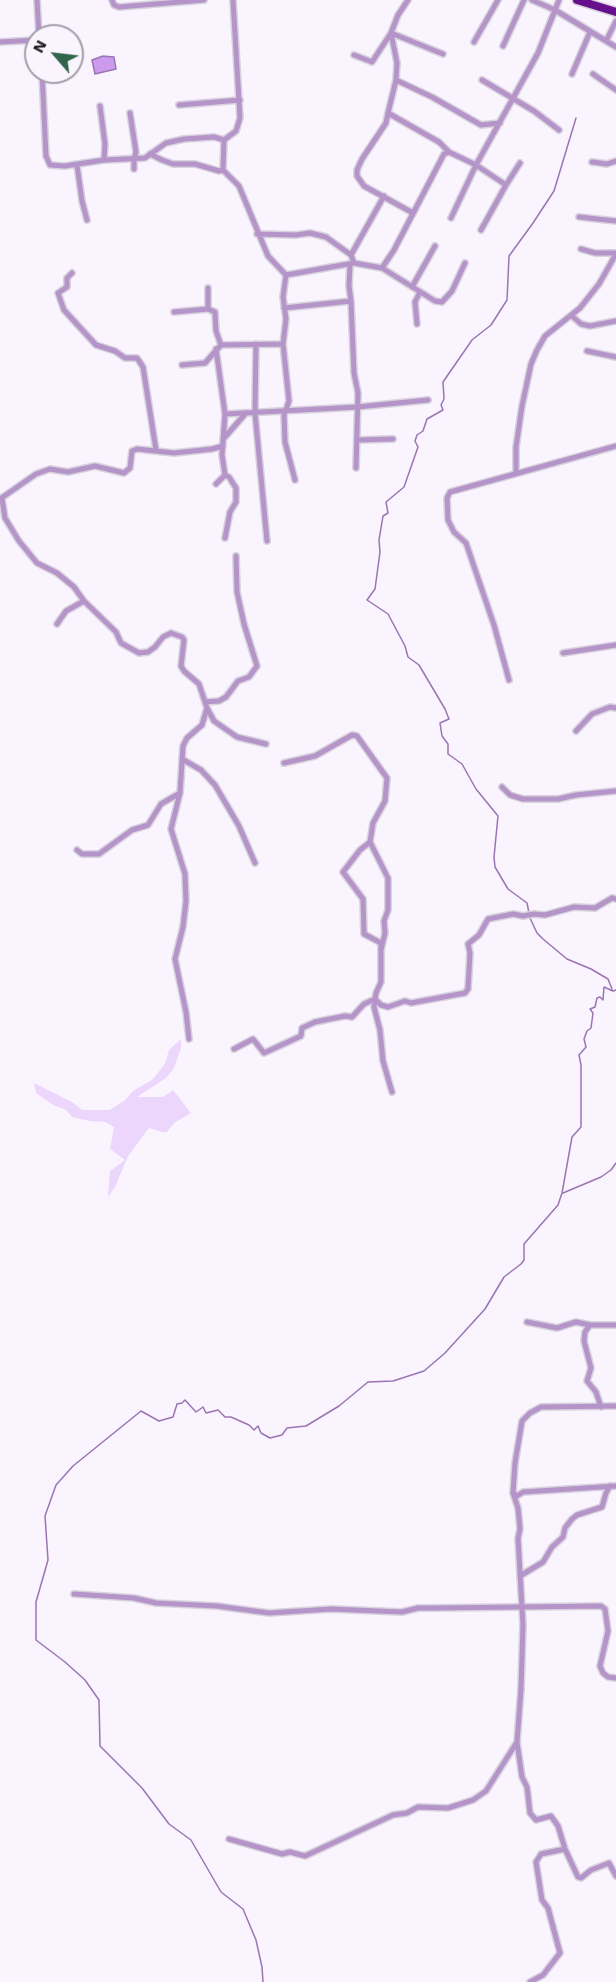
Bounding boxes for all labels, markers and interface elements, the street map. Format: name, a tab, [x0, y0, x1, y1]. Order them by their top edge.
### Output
north arrow	[24, 24, 84, 84]
text: N	[28, 37, 51, 56]

